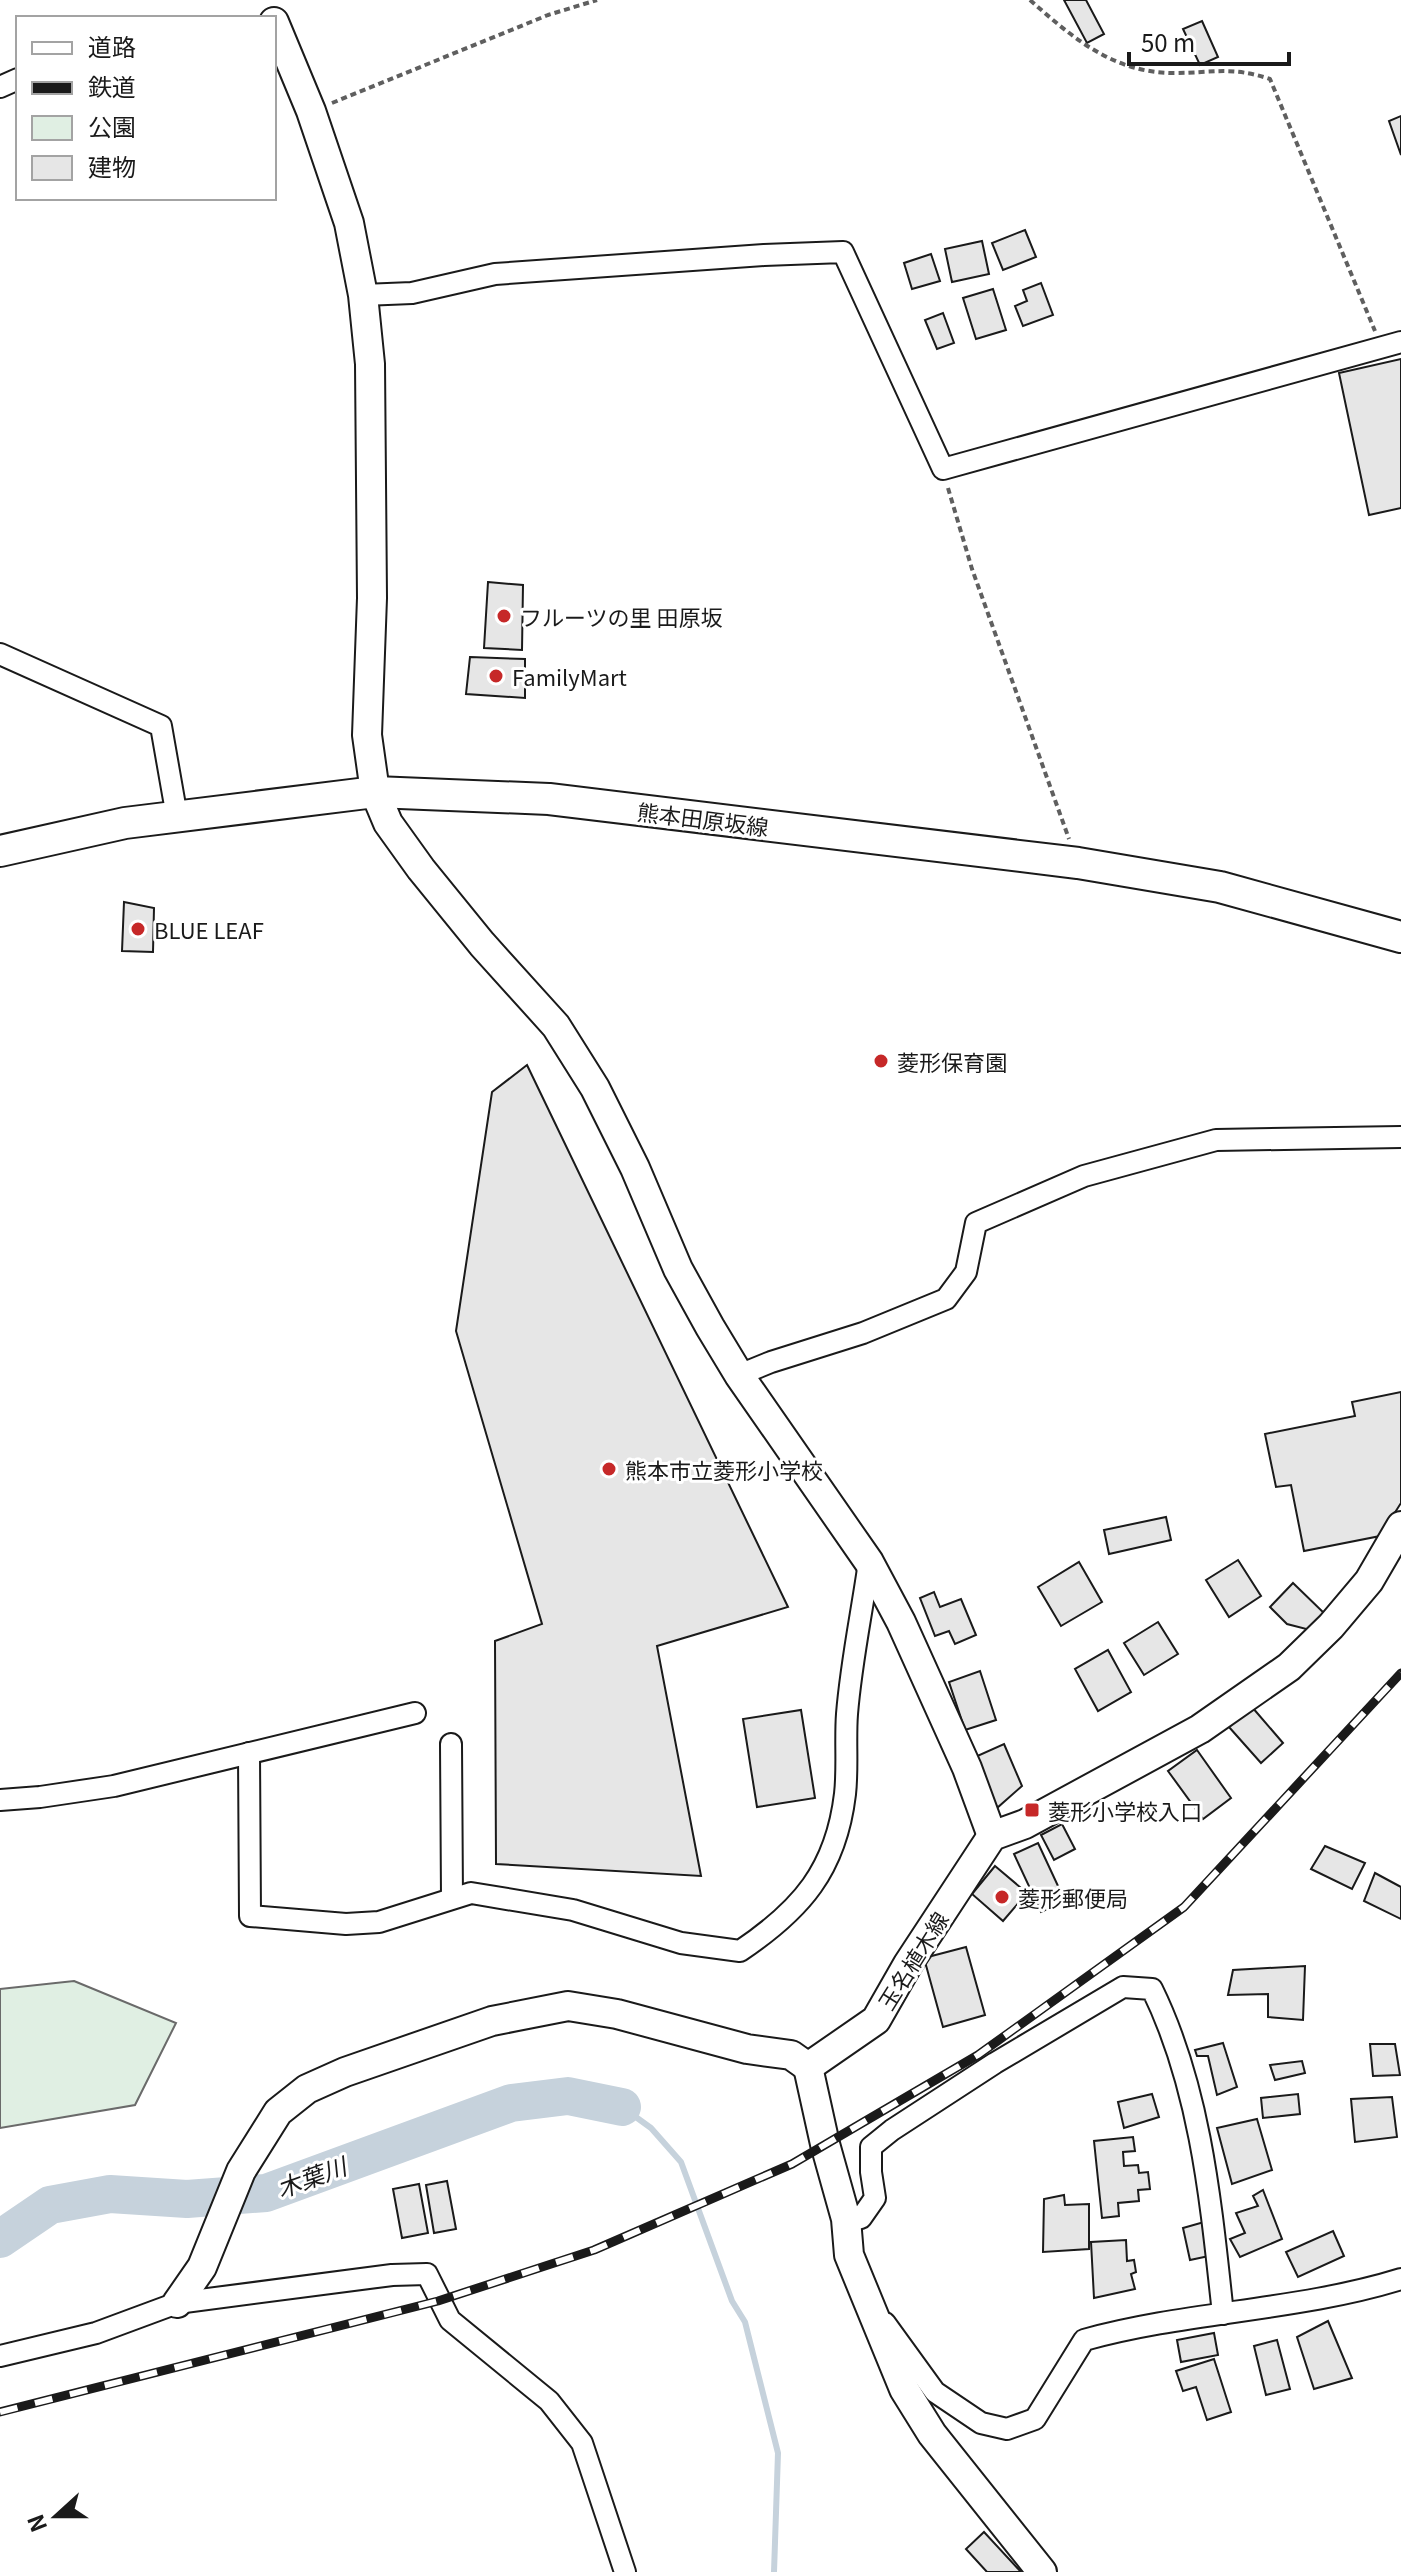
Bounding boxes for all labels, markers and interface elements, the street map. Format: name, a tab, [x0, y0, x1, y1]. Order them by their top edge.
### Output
legend	[16, 16, 276, 200]
scale bar	[1129, 16, 1289, 66]
text: 50 m	[1141, 24, 1195, 59]
text: 道路	[88, 28, 136, 63]
text: 鉄道	[88, 68, 136, 103]
text: 公園	[88, 108, 136, 143]
text: 建物	[88, 148, 136, 183]
place label: フルーツの里 田原坂	[520, 600, 723, 632]
marker: フルーツの里 田原坂	[495, 607, 513, 625]
place label: FamilyMart	[512, 660, 627, 692]
marker: FamilyMart	[487, 667, 505, 685]
street label: 熊本田原坂線	[636, 794, 770, 842]
place label: BLUE LEAF	[154, 913, 264, 945]
marker: BLUE LEAF	[129, 920, 147, 938]
place label: 菱形保育園	[897, 1045, 1007, 1077]
marker: 菱形保育園	[872, 1052, 890, 1070]
place label: 熊本市立菱形小学校	[625, 1453, 823, 1485]
marker: 熊本市立菱形小学校	[600, 1460, 618, 1478]
place label: 菱形小学校入口	[1048, 1794, 1202, 1826]
marker: 菱形小学校入口	[1023, 1801, 1041, 1819]
place label: 菱形郵便局	[1018, 1881, 1128, 1913]
marker: 菱形郵便局	[993, 1888, 1011, 1906]
street label: 玉名植木線	[869, 1905, 955, 2015]
water label: 木葉川	[271, 2146, 354, 2205]
north arrow	[16, 2476, 96, 2556]
text: N	[18, 2510, 53, 2537]

